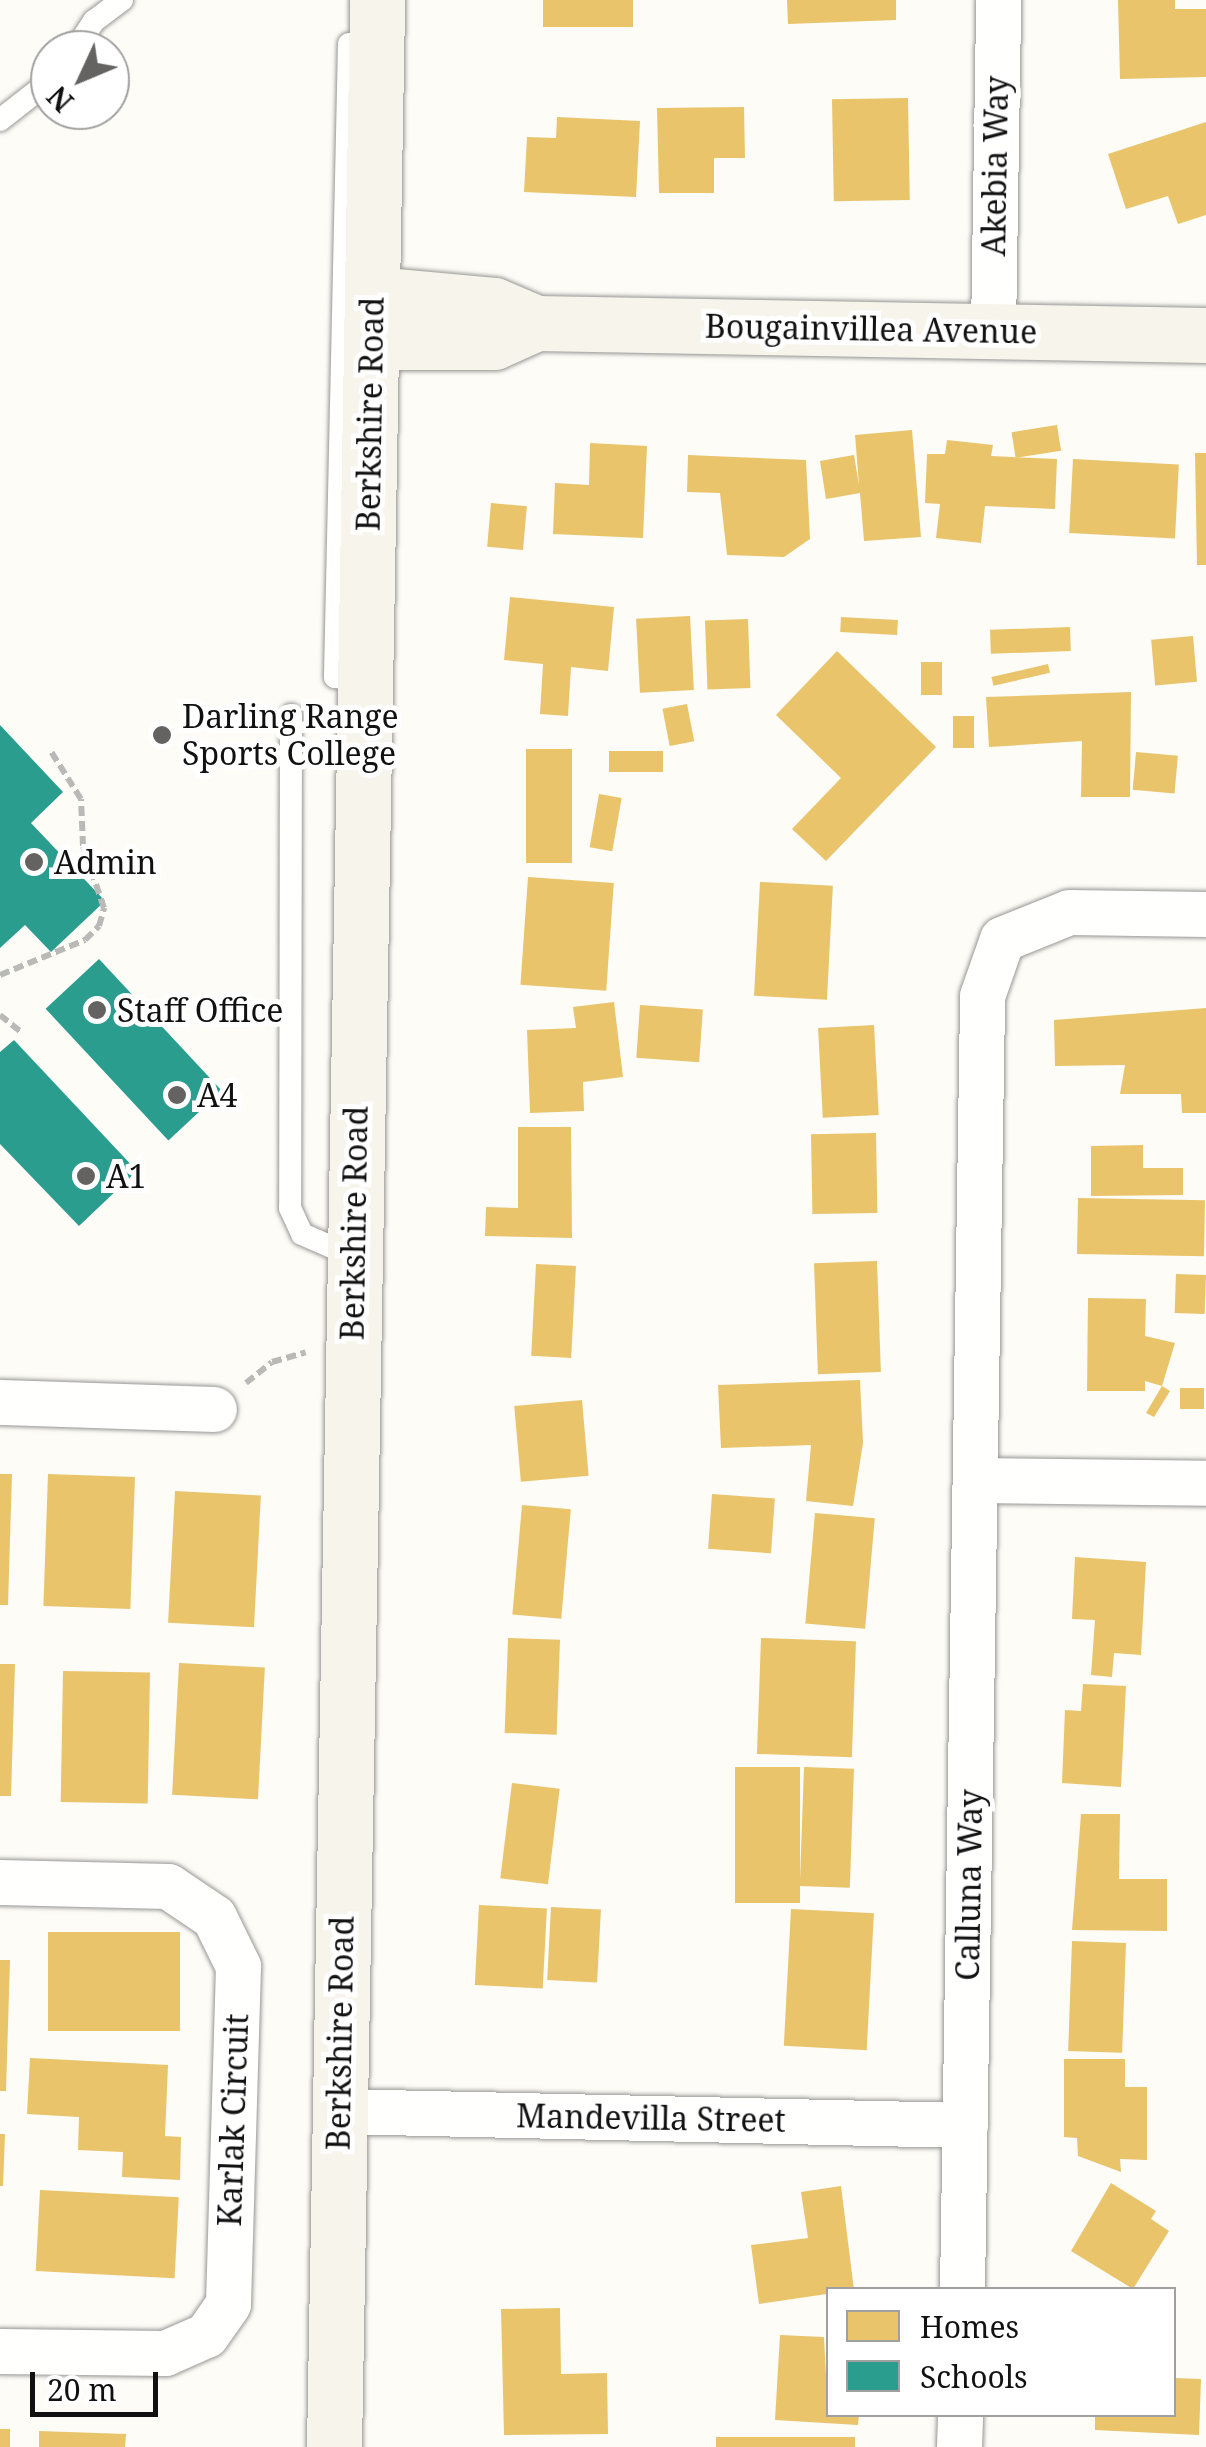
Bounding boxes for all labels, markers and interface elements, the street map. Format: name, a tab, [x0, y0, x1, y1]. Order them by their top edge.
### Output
north arrow	[30, 30, 130, 130]
street label: Akebia Way	[974, 75, 1016, 257]
text: N	[39, 78, 81, 121]
street label: Berkshire Road	[349, 296, 391, 532]
street label: Bougainvillea Avenue	[705, 307, 1037, 351]
place label: Darling Range Sports College	[182, 698, 399, 773]
marker: Darling Range Sports College	[151, 724, 173, 746]
place label: Admin	[54, 843, 157, 881]
marker: Admin	[23, 851, 45, 873]
place label: Staff Office	[117, 991, 283, 1029]
marker: Staff Office	[86, 999, 108, 1021]
place label: A4	[197, 1076, 237, 1114]
marker: A4	[166, 1084, 188, 1106]
street label: Berkshire Road	[333, 1105, 375, 1341]
place label: A1	[106, 1157, 146, 1195]
marker: A1	[75, 1165, 97, 1187]
street label: Calluna Way	[948, 1789, 990, 1981]
street label: Berkshire Road	[319, 1915, 361, 2151]
street label: Karlak Circuit	[210, 2013, 256, 2227]
street label: Mandevilla Street	[516, 2096, 786, 2140]
legend	[826, 2287, 1176, 2417]
text: Homes	[920, 2306, 1019, 2347]
scale bar	[35, 2352, 162, 2414]
text: Schools	[920, 2356, 1028, 2397]
text: 20 m	[47, 2369, 117, 2410]

